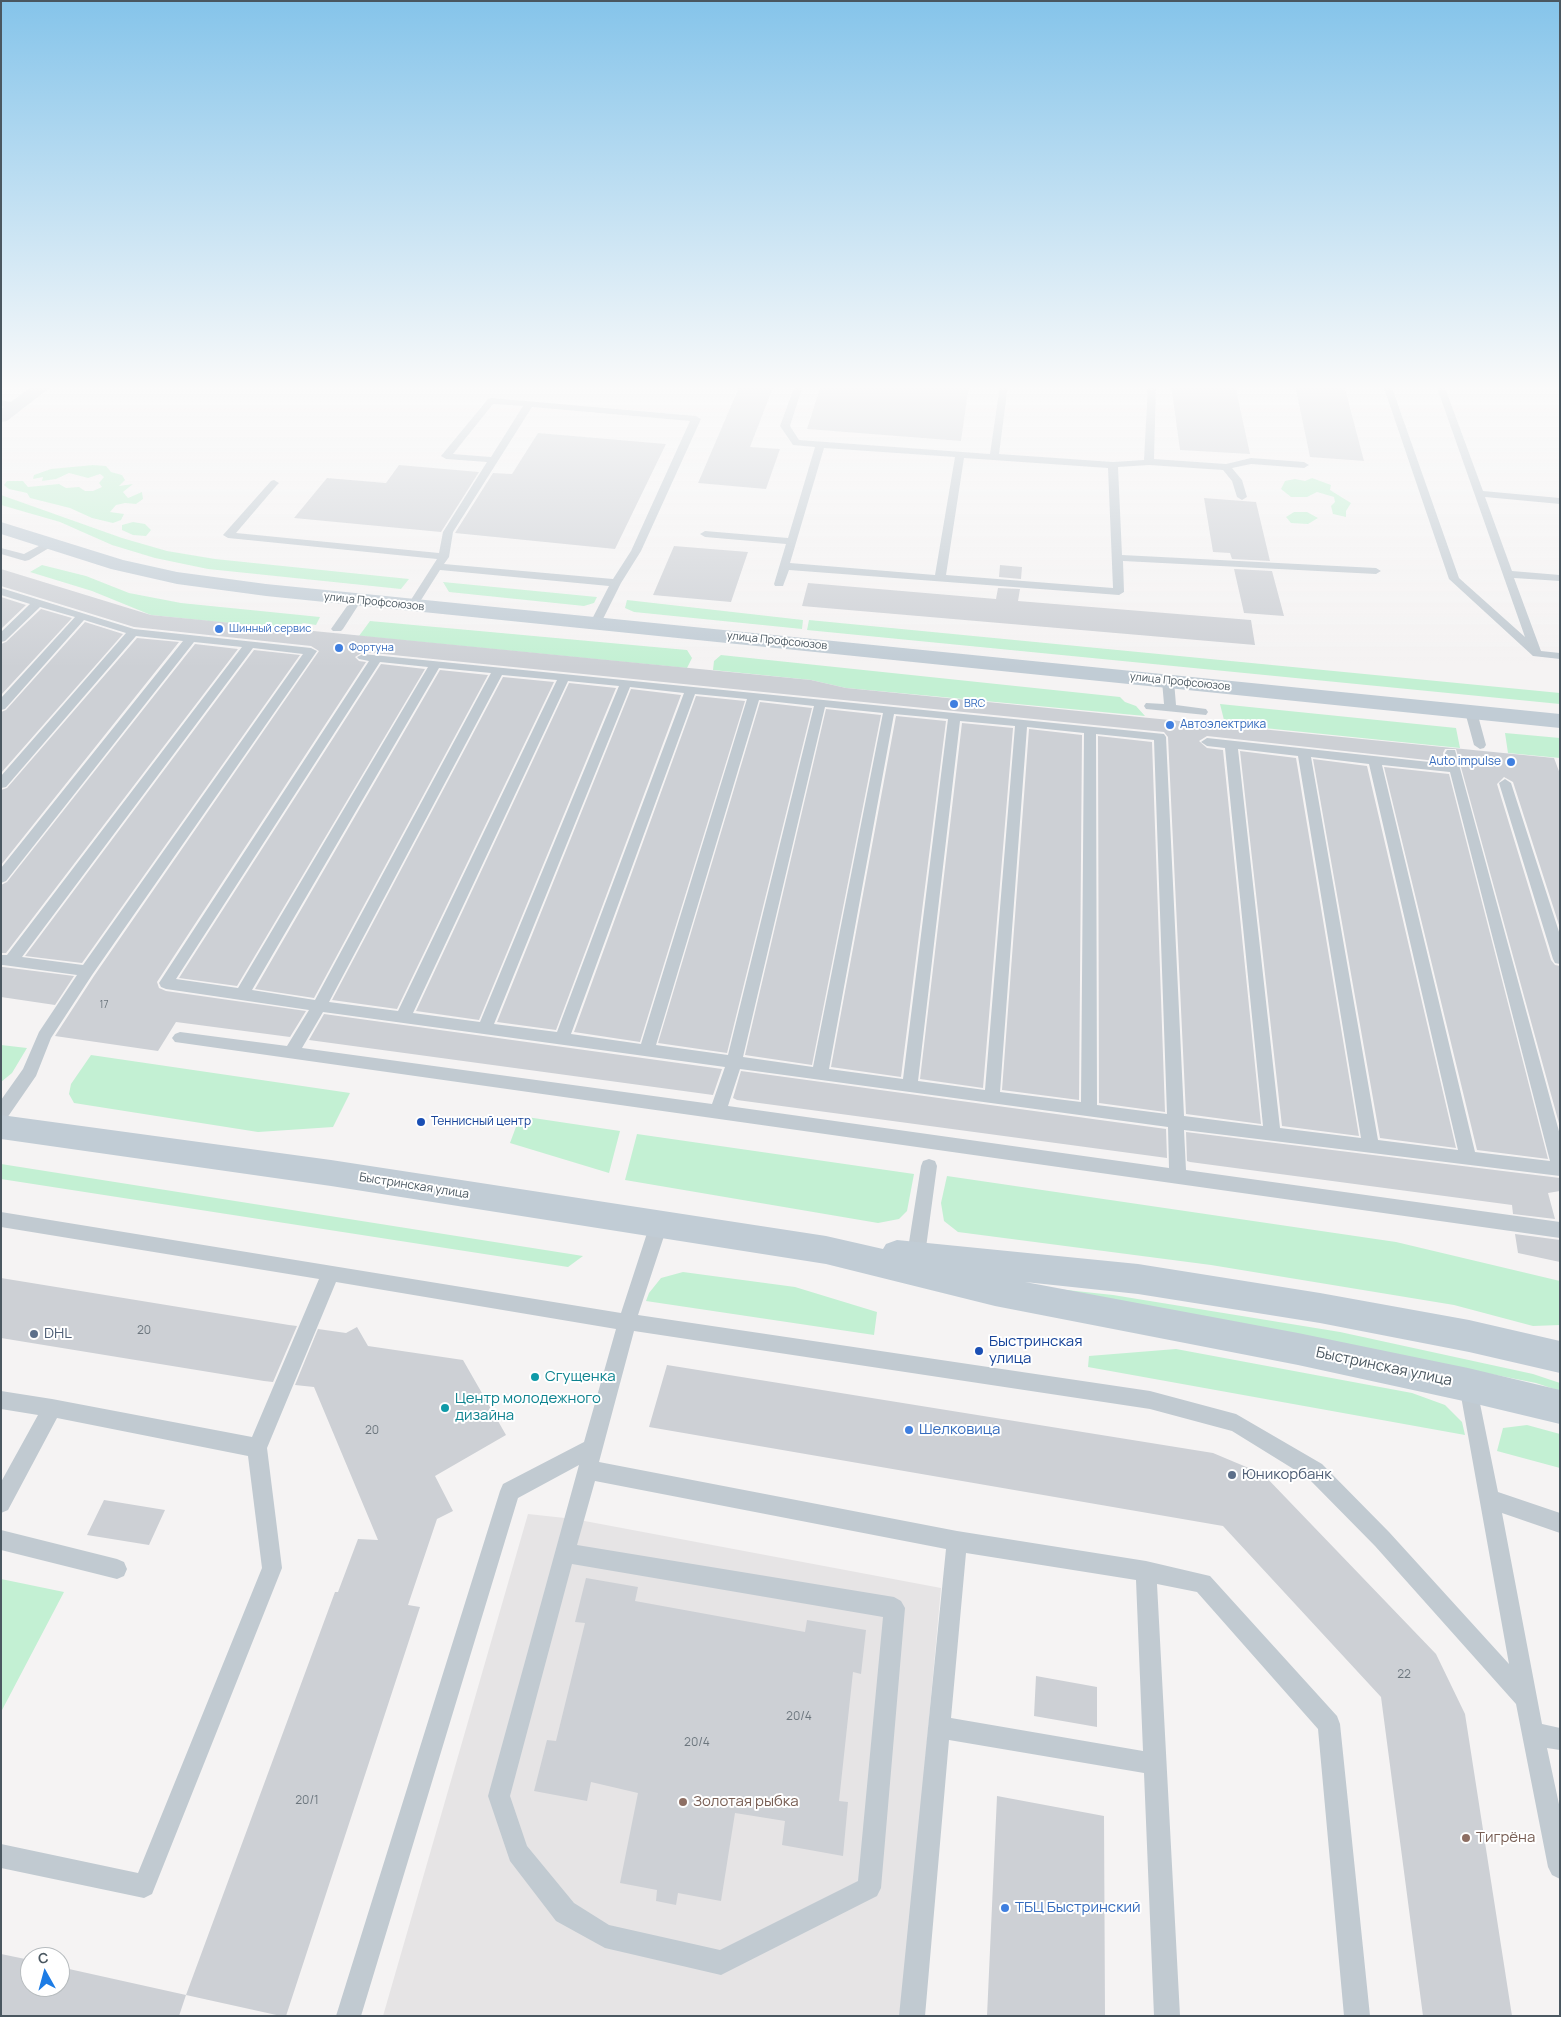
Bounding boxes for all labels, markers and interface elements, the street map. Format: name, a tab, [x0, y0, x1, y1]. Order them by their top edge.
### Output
street label: улица Профсоюзов	[323, 590, 425, 614]
place label: Шинный сервис	[229, 622, 311, 636]
marker: Шинный сервис	[213, 623, 225, 635]
street label: улица Профсоюзов	[726, 629, 828, 653]
place label: Фортуна	[349, 641, 394, 655]
marker: Фортуна	[333, 642, 345, 654]
street label: улица Профсоюзов	[1129, 670, 1231, 694]
place label: BRC	[964, 697, 985, 711]
marker: BRC	[948, 698, 960, 710]
place label: Автоэлектрика	[1180, 718, 1266, 732]
marker: Автоэлектрика	[1164, 719, 1176, 731]
place label: Auto impulse	[1429, 755, 1501, 769]
marker: Auto impulse	[1505, 756, 1517, 768]
house number: 17	[100, 999, 108, 1011]
place label: Теннисный центр	[431, 1115, 531, 1129]
marker: Теннисный центр	[415, 1116, 427, 1128]
street label: Быстринская улица	[358, 1170, 470, 1202]
house number: 20	[137, 1324, 151, 1338]
place label: DHL	[44, 1325, 72, 1343]
marker: DHL	[28, 1328, 40, 1340]
place label: Быстринская улица	[989, 1333, 1082, 1368]
street label: Быстринская улица	[1314, 1344, 1454, 1390]
marker: Быстринская улица	[973, 1345, 985, 1357]
place label: Сгущенка	[545, 1368, 615, 1386]
marker: Сгущенка	[529, 1371, 541, 1383]
place label: Центр молодежного дизайна	[455, 1390, 601, 1425]
marker: Центр молодежного дизайна	[439, 1402, 451, 1414]
place label: Шелковица	[919, 1421, 1000, 1439]
house number: 20	[365, 1424, 379, 1438]
marker: Шелковица	[903, 1424, 915, 1436]
place label: Юникорбанк	[1242, 1466, 1332, 1484]
marker: Юникорбанк	[1226, 1469, 1238, 1481]
house number: 22	[1397, 1668, 1411, 1682]
house number: 20/4	[786, 1710, 812, 1724]
house number: 20/4	[684, 1736, 710, 1750]
place label: Золотая рыбка	[693, 1793, 798, 1811]
house number: 20/1	[295, 1794, 319, 1808]
marker: Золотая рыбка	[677, 1796, 689, 1808]
place label: Тигрёна	[1476, 1829, 1535, 1847]
marker: Тигрёна	[1460, 1832, 1472, 1844]
place label: ТБЦ Быстринский	[1015, 1899, 1141, 1917]
marker: ТБЦ Быстринский	[999, 1902, 1011, 1914]
north arrow	[20, 1947, 70, 1997]
text: С	[37, 1948, 50, 1968]

